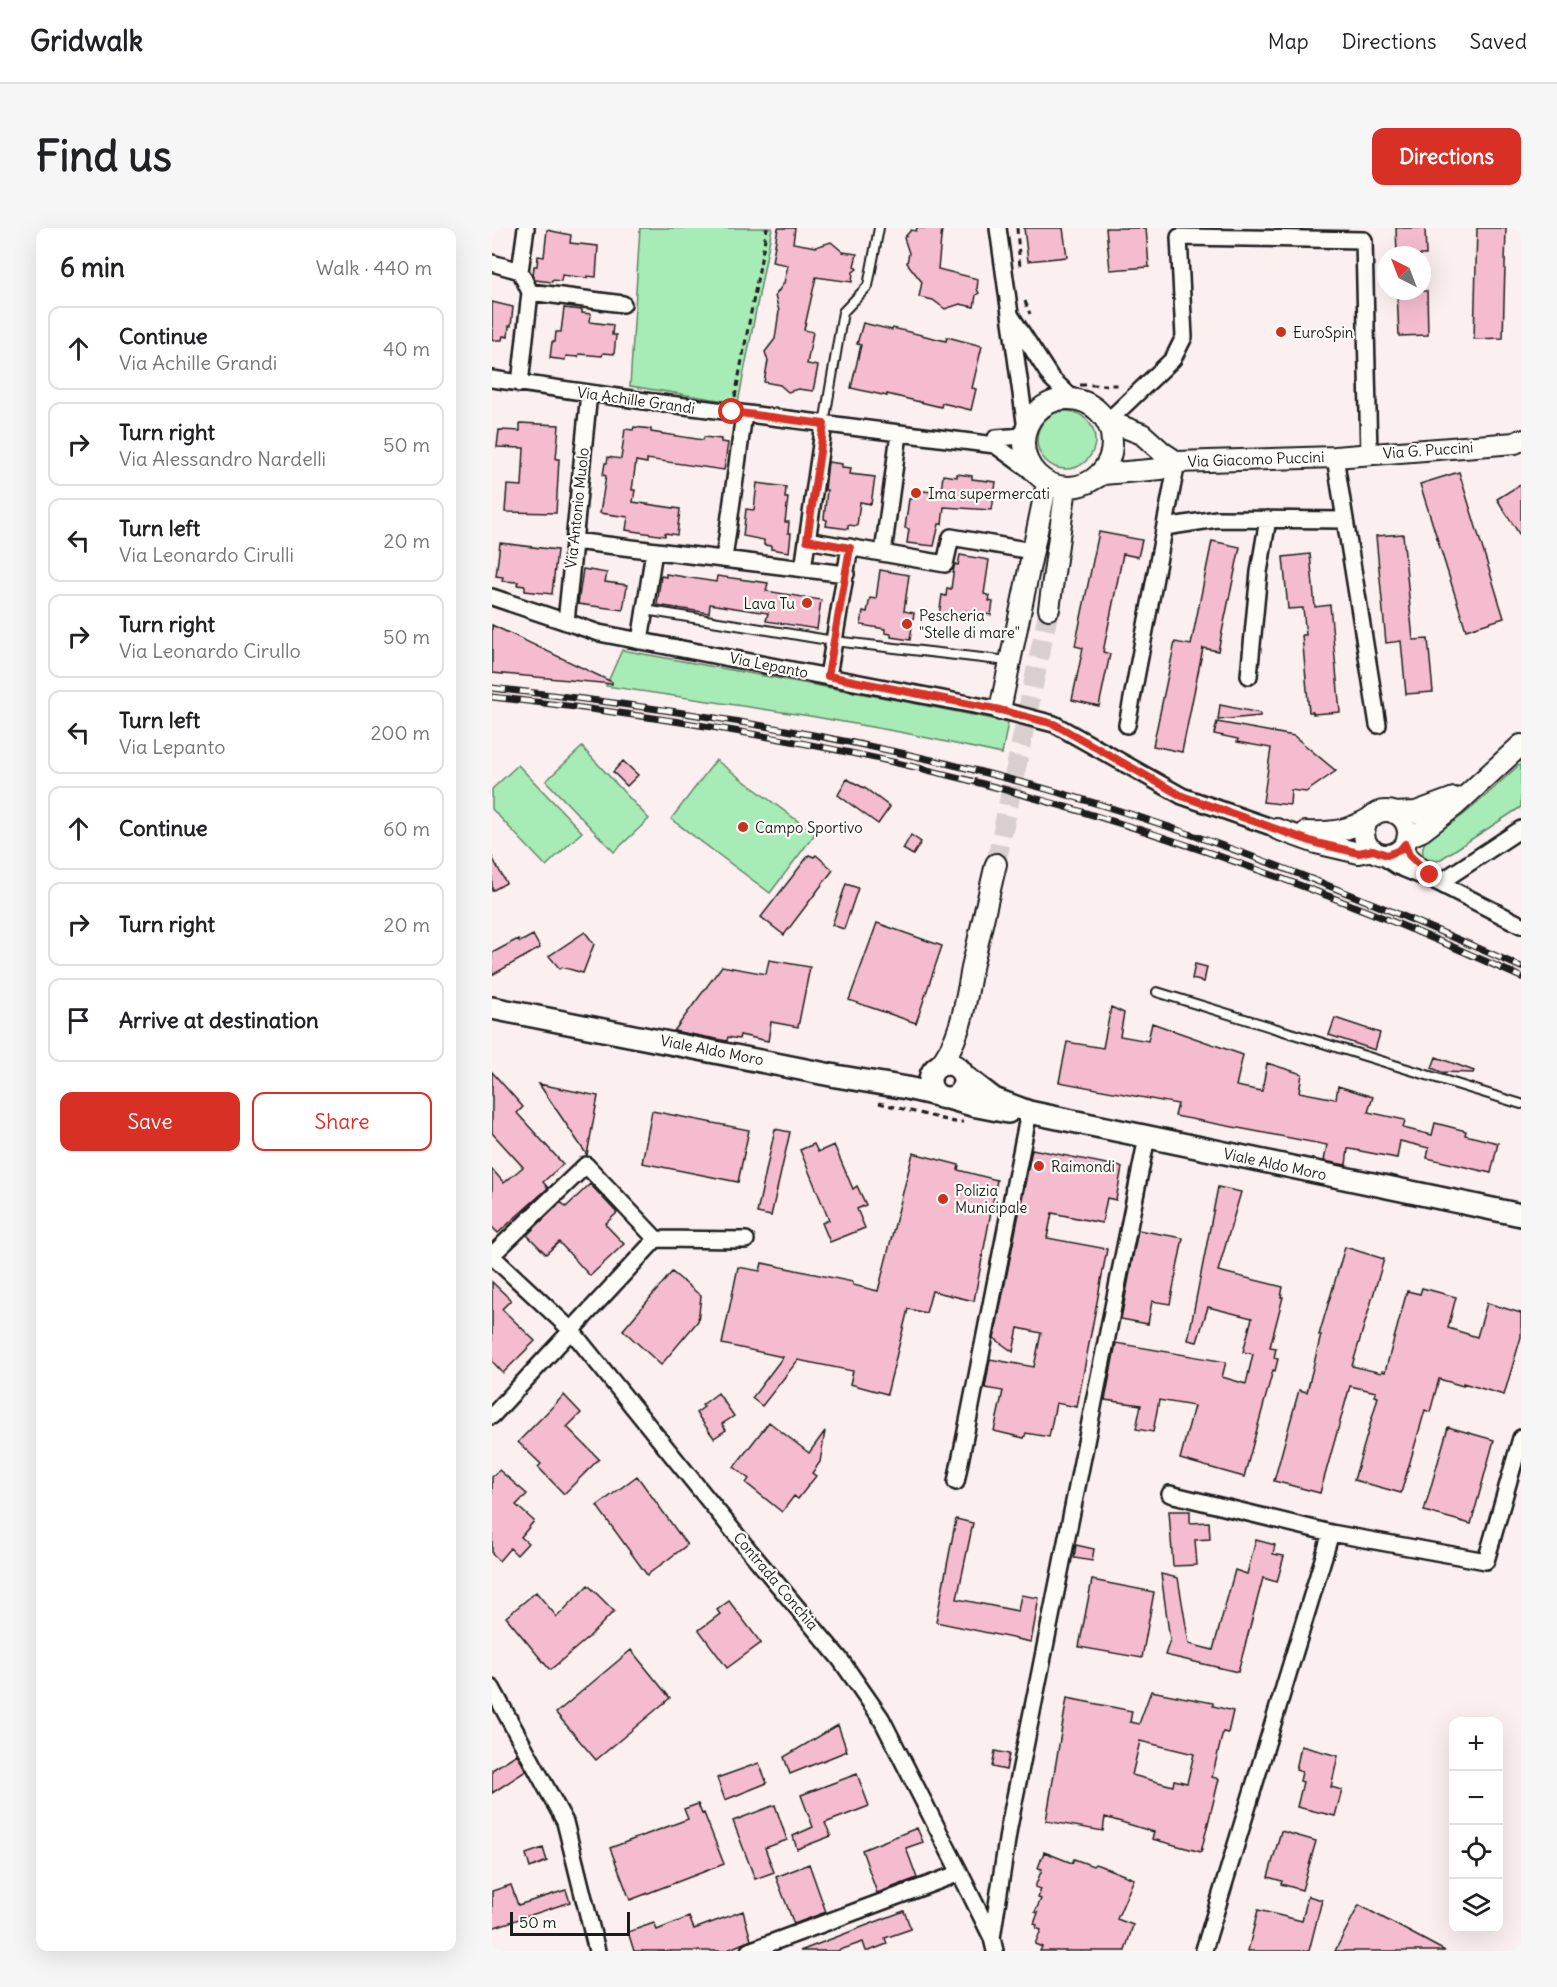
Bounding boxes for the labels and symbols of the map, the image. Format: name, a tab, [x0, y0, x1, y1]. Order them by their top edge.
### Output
north arrow	[1377, 246, 1431, 300]
place label: EuroSpin	[1293, 323, 1354, 342]
marker: EuroSpin	[1274, 325, 1288, 339]
street label: Via Achille Grandi	[576, 382, 696, 418]
route start	[718, 398, 744, 424]
street label: Via G. Puccini	[1382, 437, 1474, 463]
street label: Via Antonio Muolo	[561, 447, 593, 569]
street label: Via Giacomo Puccini	[1187, 447, 1325, 471]
place label: Ima supermercati	[928, 484, 1050, 503]
marker: Ima supermercati	[909, 486, 923, 500]
place label: Lava Tu	[743, 594, 795, 613]
marker: Lava Tu	[800, 596, 814, 610]
place label: Pescheria "Stelle di mare"	[919, 606, 1020, 642]
marker: Pescheria "Stelle di mare"	[900, 617, 914, 631]
street label: Via Lepanto	[728, 648, 810, 682]
place label: Campo Sportivo	[755, 818, 863, 837]
marker: Campo Sportivo	[736, 820, 750, 834]
route end	[1416, 861, 1442, 887]
street label: Viale Aldo Moro	[659, 1031, 765, 1069]
street label: Viale Aldo Moro	[1222, 1144, 1328, 1184]
place label: Raimondi	[1051, 1157, 1115, 1176]
marker: Raimondi	[1032, 1159, 1046, 1173]
place label: Polizia Municipale	[955, 1181, 1027, 1217]
marker: Polizia Municipale	[936, 1192, 950, 1206]
street label: Contrada Conchia	[729, 1528, 823, 1634]
scale bar	[510, 1909, 630, 1936]

